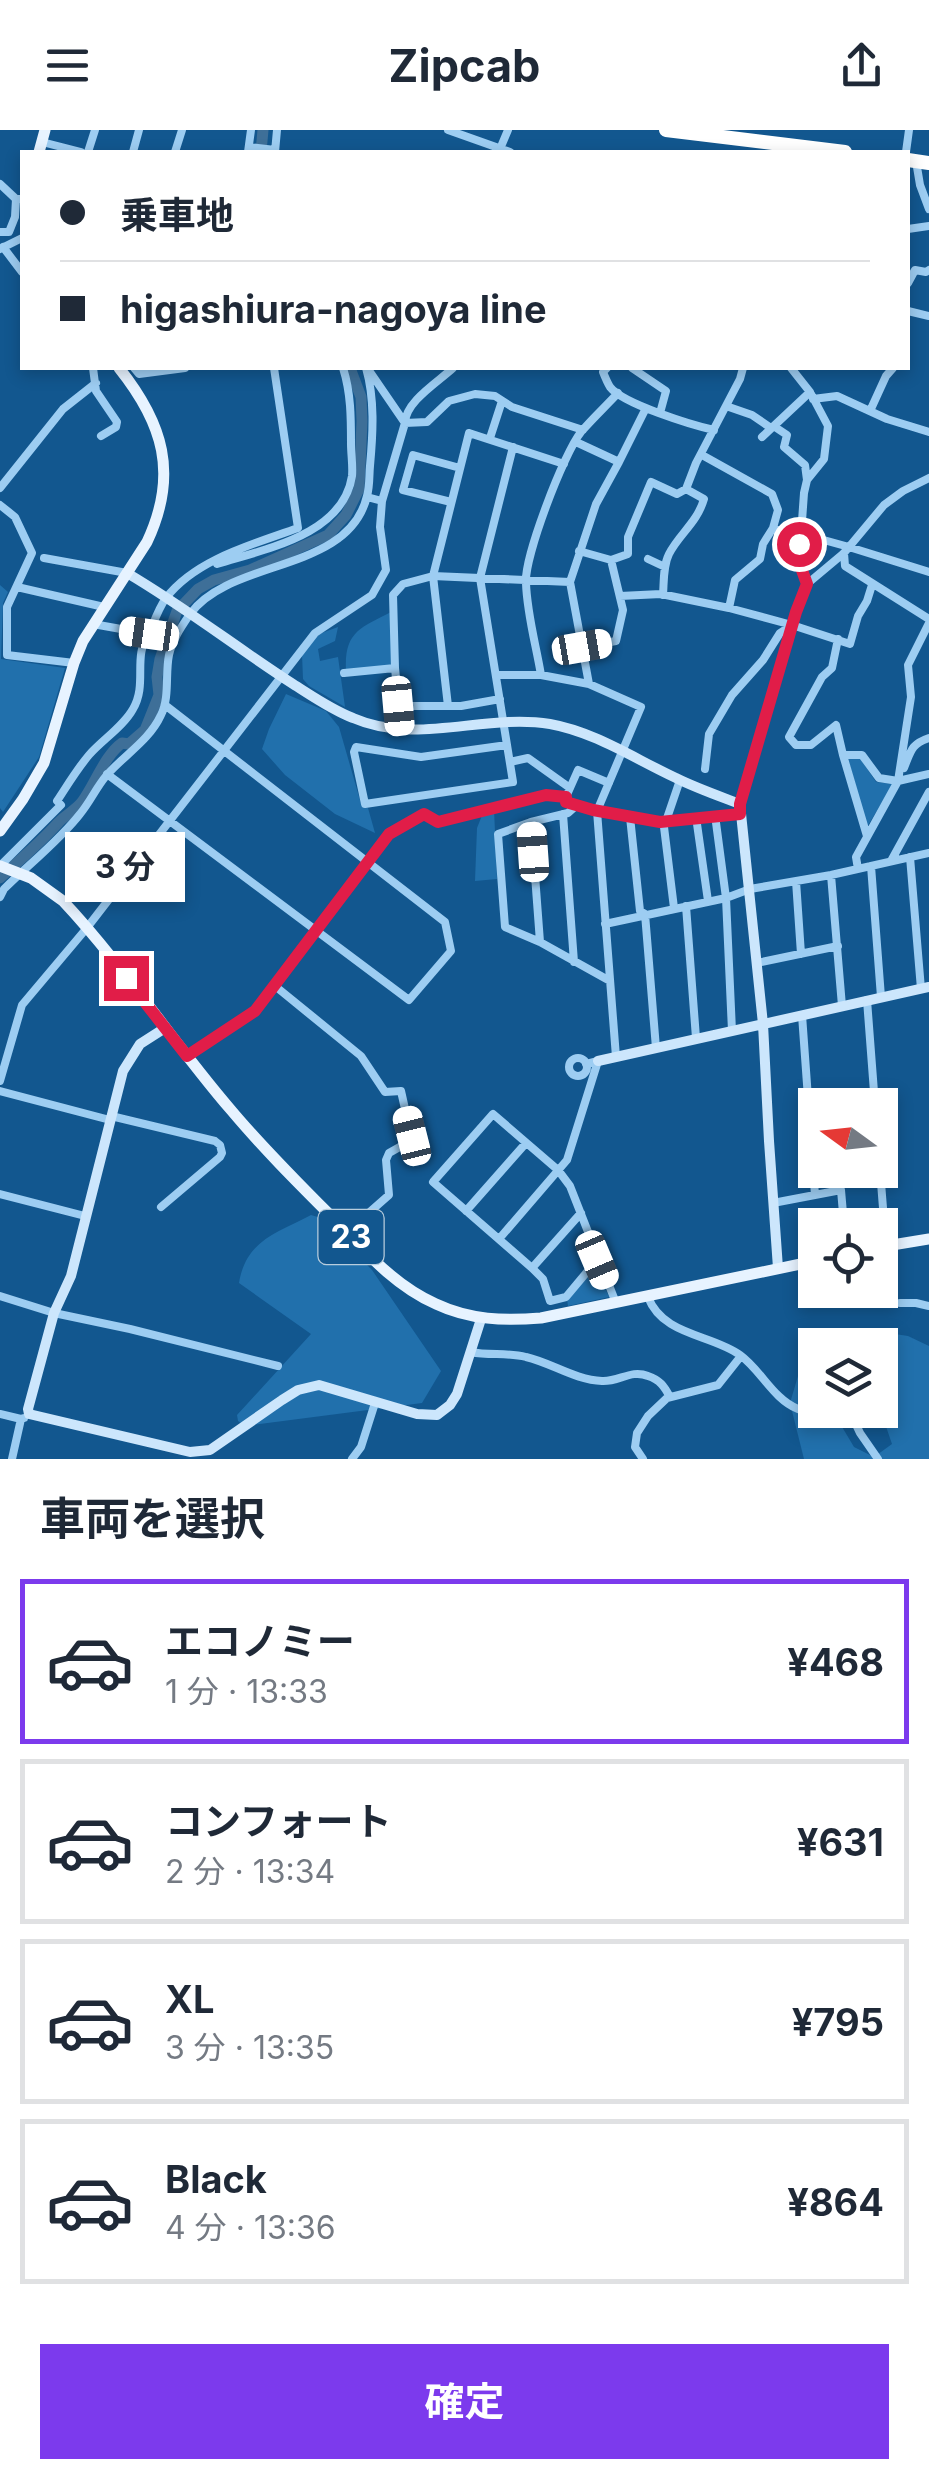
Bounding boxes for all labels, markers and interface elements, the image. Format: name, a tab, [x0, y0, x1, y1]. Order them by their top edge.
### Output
icon: menu	[40, 38, 95, 93]
text: Zipcab	[389, 38, 540, 93]
icon: share	[834, 38, 889, 93]
text: 乗車地	[120, 192, 234, 238]
text: higashiura-nagoya line	[120, 286, 547, 332]
route start	[777, 522, 822, 567]
car	[117, 615, 181, 653]
car	[550, 627, 614, 667]
car	[380, 675, 416, 737]
car	[516, 821, 550, 883]
callout: 3 分	[66, 833, 186, 903]
text: 3 分	[95, 847, 155, 886]
route end	[104, 956, 149, 1001]
north arrow	[798, 1088, 898, 1188]
map controls	[798, 1088, 898, 1428]
car	[390, 1103, 434, 1169]
button: locate	[798, 1208, 898, 1308]
road number: 23	[318, 1210, 384, 1264]
car	[571, 1227, 623, 1293]
button: layers	[798, 1328, 898, 1428]
text: 車両を選択	[40, 1491, 265, 1546]
icon: car	[45, 1617, 135, 1707]
text: エコノミー	[165, 1618, 355, 1664]
text: ¥468	[787, 1639, 884, 1685]
text: 1 分 · 13:33	[165, 1672, 328, 1711]
icon: car	[45, 1797, 135, 1887]
text: コンフォート	[165, 1798, 392, 1844]
text: ¥631	[797, 1819, 884, 1865]
text: 2 分 · 13:34	[165, 1852, 335, 1891]
text: XL	[165, 1976, 215, 2022]
icon: car	[45, 1977, 135, 2067]
text: ¥795	[792, 1999, 884, 2045]
text: 3 分 · 13:35	[165, 2028, 334, 2067]
text: Black	[165, 2156, 267, 2202]
icon: car	[45, 2157, 135, 2247]
text: ¥864	[787, 2179, 884, 2225]
text: 4 分 · 13:36	[165, 2208, 336, 2247]
button: 確定	[40, 2344, 889, 2459]

